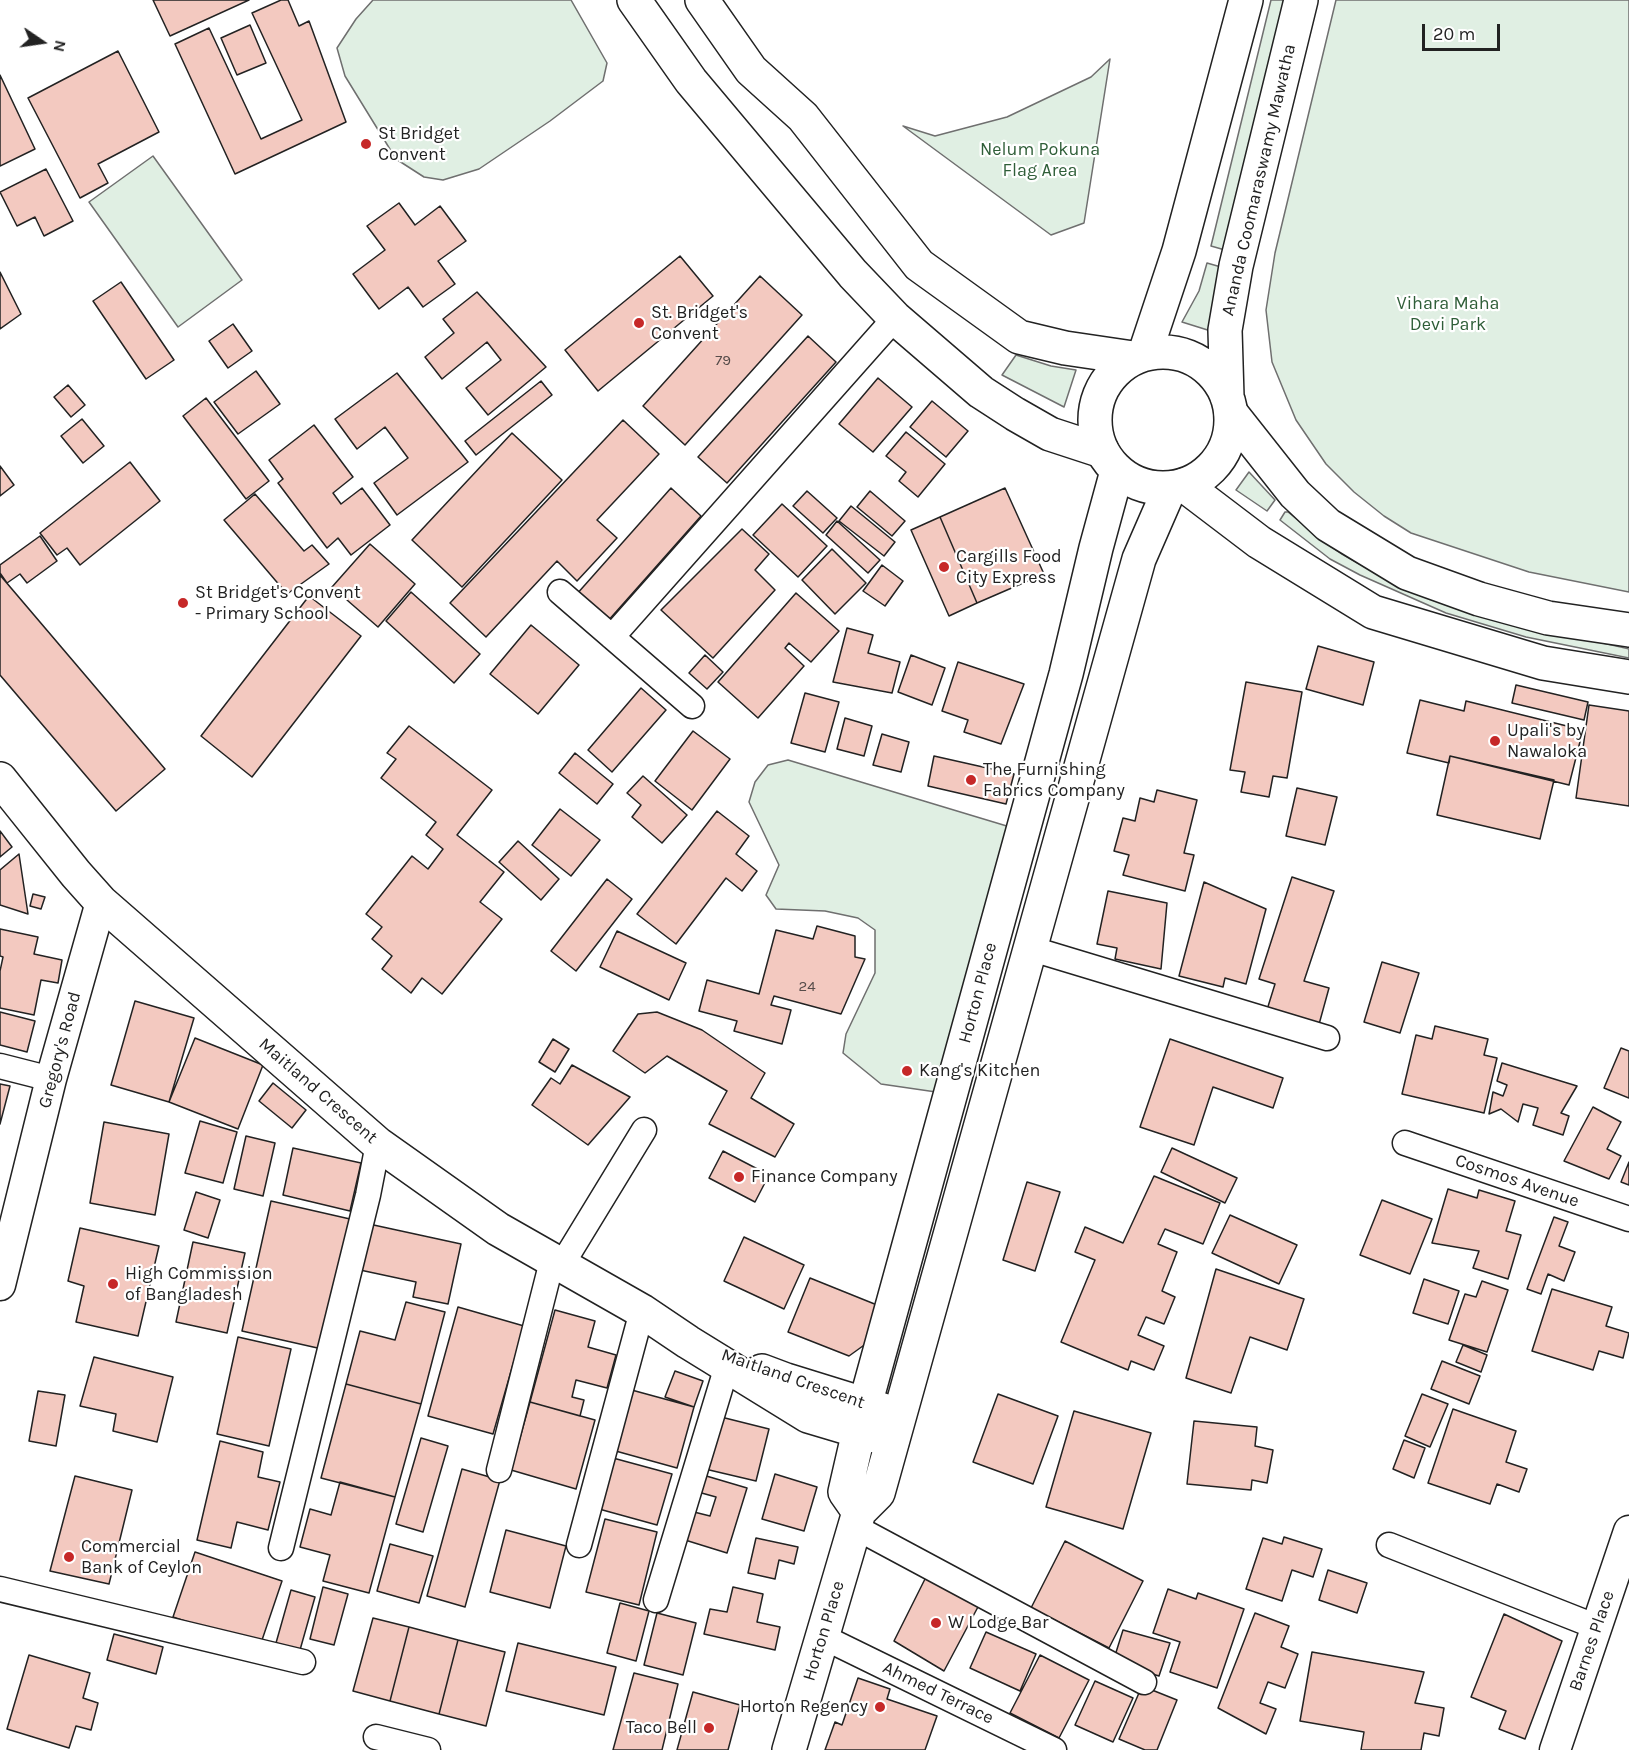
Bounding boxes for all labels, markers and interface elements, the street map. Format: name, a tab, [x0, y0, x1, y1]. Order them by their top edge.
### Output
north arrow	[12, 12, 72, 72]
scale bar	[1425, 12, 1503, 50]
text: 20 m	[1433, 23, 1475, 45]
text: N	[49, 38, 71, 54]
street label: Ananda Coomaraswamy Mawatha	[1217, 42, 1301, 318]
place label: St Bridget Convent	[378, 123, 460, 166]
marker: St Bridget Convent	[359, 137, 373, 151]
park label: Nelum Pokuna Flag Area	[980, 139, 1100, 182]
park label: Vihara Maha Devi Park	[1397, 293, 1499, 336]
place label: St. Bridget's Convent	[651, 302, 748, 344]
marker: St. Bridget's Convent	[632, 316, 646, 330]
house number: 79	[715, 352, 731, 370]
place label: Cargills Food City Express	[956, 546, 1062, 588]
marker: Cargills Food City Express	[937, 560, 951, 574]
place label: St Bridget's Convent - Primary School	[195, 582, 361, 624]
marker: St Bridget's Convent - Primary School	[176, 596, 190, 610]
place label: Upali's by Nawaloka	[1507, 720, 1587, 762]
marker: Upali's by Nawaloka	[1488, 734, 1502, 748]
place label: The Furnishing Fabrics Company	[983, 759, 1125, 802]
marker: The Furnishing Fabrics Company	[964, 773, 978, 787]
street label: Horton Place	[954, 940, 1002, 1046]
house number: 24	[798, 978, 816, 996]
street label: Gregory's Road	[34, 989, 86, 1111]
street label: Maitland Crescent	[254, 1033, 382, 1149]
place label: Kang's Kitchen	[919, 1060, 1040, 1082]
marker: Kang's Kitchen	[900, 1064, 914, 1078]
street label: Cosmos Avenue	[1452, 1150, 1582, 1212]
place label: Finance Company	[751, 1166, 898, 1188]
marker: Finance Company	[732, 1170, 746, 1184]
place label: High Commission of Bangladesh	[125, 1263, 273, 1306]
marker: High Commission of Bangladesh	[106, 1277, 120, 1291]
street label: Maitland Crescent	[718, 1344, 868, 1414]
place label: Commercial Bank of Ceylon	[81, 1536, 202, 1578]
marker: Commercial Bank of Ceylon	[62, 1550, 76, 1564]
street label: Horton Place	[799, 1578, 849, 1684]
street label: Barnes Place	[1565, 1588, 1619, 1694]
place label: W Lodge Bar	[948, 1612, 1049, 1634]
marker: W Lodge Bar	[929, 1616, 943, 1630]
street label: Ahmed Terrace	[879, 1657, 997, 1729]
place label: Horton Regency	[740, 1696, 868, 1718]
marker: Horton Regency	[873, 1700, 887, 1714]
place label: Taco Bell	[626, 1717, 697, 1739]
marker: Taco Bell	[702, 1721, 716, 1735]

